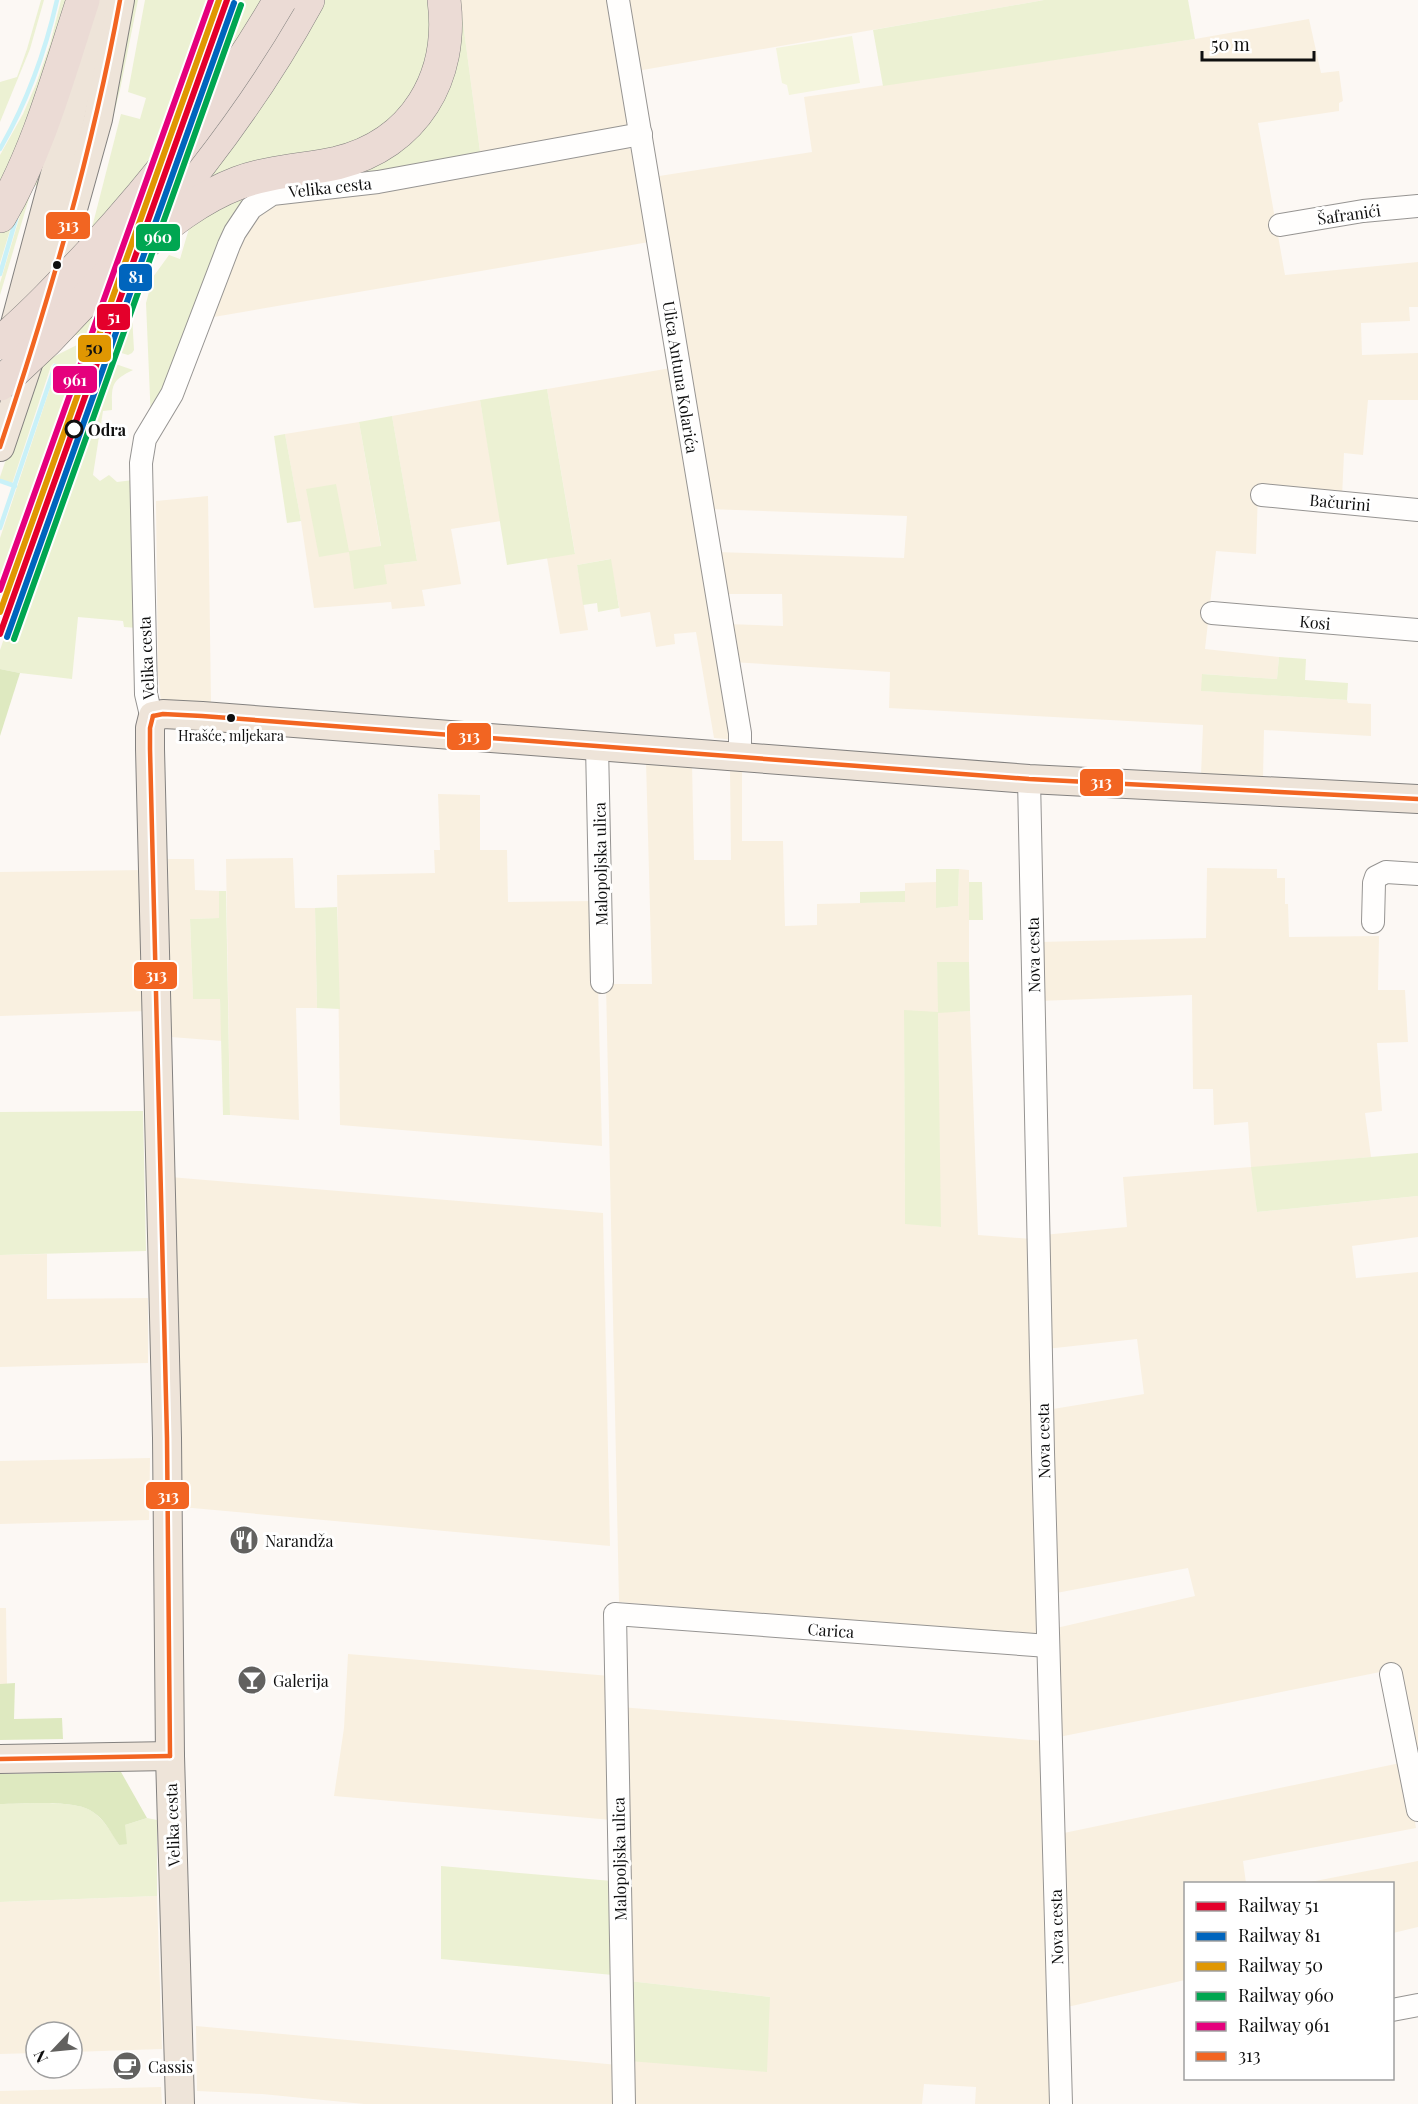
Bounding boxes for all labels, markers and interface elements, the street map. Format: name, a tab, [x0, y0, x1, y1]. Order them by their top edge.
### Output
scale bar	[1202, 24, 1314, 62]
text: 50 m	[1211, 32, 1250, 56]
street label: Velika cesta	[286, 172, 373, 202]
street label: Šafranići	[1316, 199, 1382, 229]
line badge: 313	[45, 211, 91, 240]
text: 313	[57, 214, 79, 235]
line badge: 960	[135, 223, 181, 252]
text: 960	[144, 226, 172, 247]
unlabelled marker	[51, 259, 63, 271]
line badge: 81	[118, 263, 153, 292]
text: 81	[128, 266, 144, 287]
street label: Ulica Antuna Kolarića	[659, 299, 703, 455]
line badge: 51	[96, 303, 131, 331]
text: 51	[107, 306, 121, 327]
line badge: 50	[77, 334, 112, 363]
text: 50	[85, 337, 103, 358]
line badge: 961	[52, 365, 98, 394]
text: 961	[63, 369, 87, 390]
place label: Odra	[88, 419, 127, 440]
marker: Odra	[65, 420, 83, 438]
street label: Bačurini	[1309, 489, 1372, 515]
street label: Kosi	[1299, 610, 1332, 634]
street label: Velika cesta	[133, 616, 159, 701]
marker: Hrašće, mljekara	[225, 712, 237, 724]
line badge: 313	[446, 722, 492, 751]
text: 313	[458, 725, 480, 746]
place label: Hrašće, mljekara	[178, 726, 284, 745]
line badge: 313	[1079, 768, 1124, 797]
text: 313	[1090, 771, 1112, 792]
street label: Malopoljska ulica	[588, 802, 612, 926]
street label: Nova cesta	[1022, 917, 1044, 993]
line badge: 313	[133, 961, 178, 990]
text: 313	[145, 964, 167, 985]
street label: Nova cesta	[1032, 1403, 1054, 1479]
line badge: 313	[145, 1481, 190, 1510]
text: 313	[157, 1485, 179, 1506]
restaurant icon: Narandža	[228, 1524, 260, 1556]
place label: Narandža	[265, 1530, 333, 1551]
street label: Carica	[807, 1618, 855, 1642]
bar icon: Galerija	[236, 1664, 268, 1696]
place label: Galerija	[273, 1670, 329, 1691]
street label: Velika cesta	[160, 1783, 184, 1868]
street label: Malopoljska ulica	[607, 1797, 631, 1921]
legend	[1184, 1882, 1394, 2080]
street label: Nova cesta	[1045, 1889, 1067, 1965]
text: Railway 51	[1238, 1893, 1319, 1917]
text: Railway 81	[1238, 1923, 1321, 1947]
text: Railway 50	[1238, 1953, 1323, 1977]
text: Railway 960	[1238, 1983, 1334, 2007]
text: Railway 961	[1238, 2013, 1330, 2037]
north arrow	[24, 2020, 84, 2080]
text: 313	[1238, 2043, 1261, 2067]
text: N	[28, 2047, 52, 2067]
cafe icon: Cassis	[111, 2050, 143, 2082]
place label: Cassis	[148, 2056, 193, 2077]

